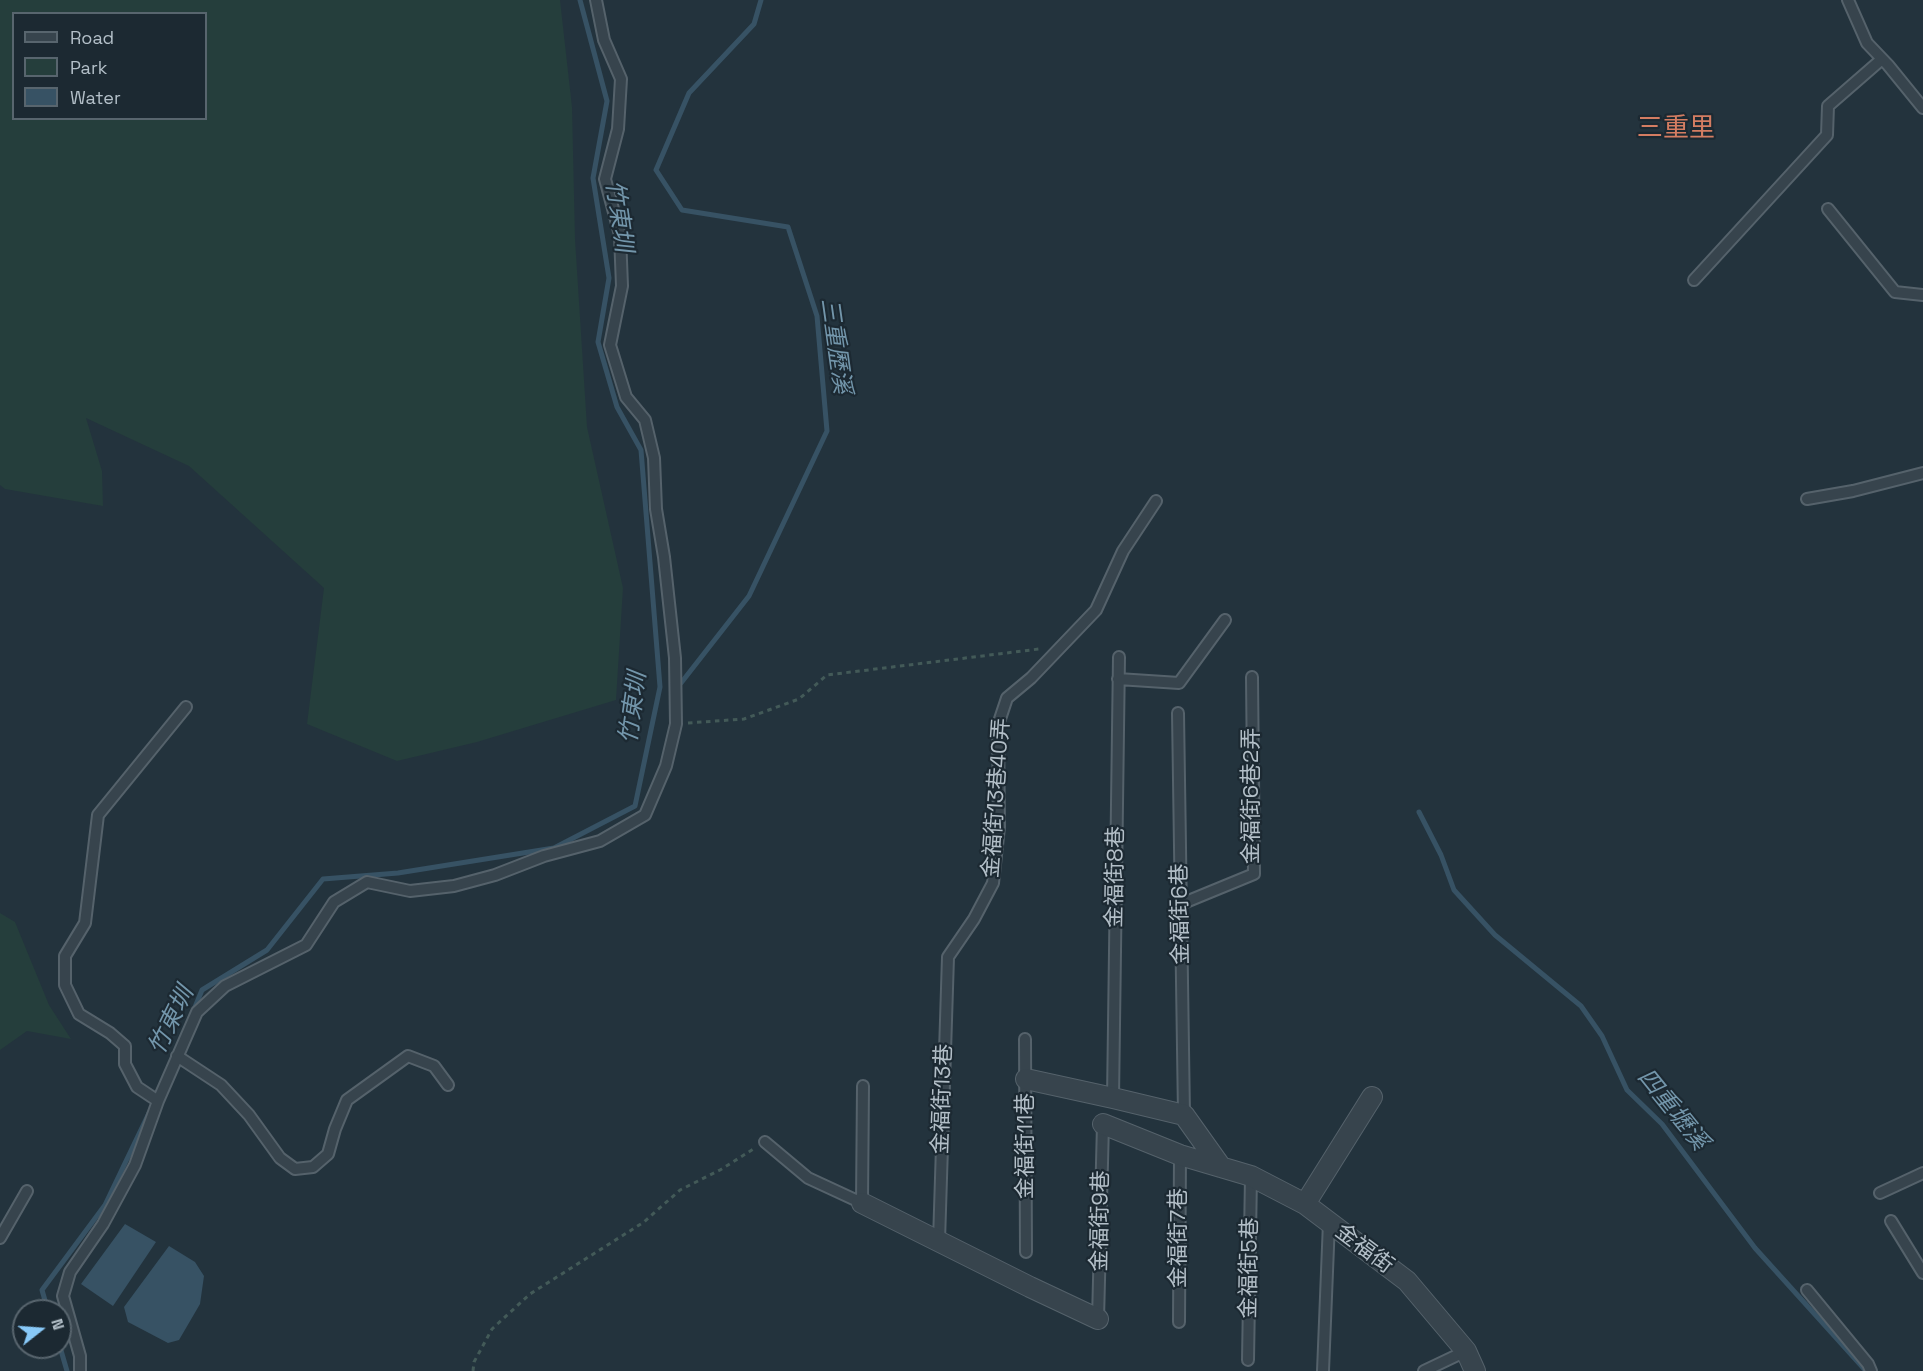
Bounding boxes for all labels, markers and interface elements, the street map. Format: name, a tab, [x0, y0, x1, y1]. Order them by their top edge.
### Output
legend	[12, 12, 207, 120]
text: Road	[70, 26, 114, 49]
text: Park	[70, 56, 107, 79]
text: Water	[70, 86, 121, 109]
district label: 三重里	[1637, 113, 1715, 145]
water label: 竹東圳	[599, 178, 637, 254]
water label: 三重歷溪	[814, 296, 856, 396]
water label: 竹東圳	[615, 670, 653, 746]
street label: 金福街13巷40弄	[978, 717, 1016, 879]
street label: 金福街6巷2弄	[1239, 728, 1265, 864]
street label: 金福街8巷	[1102, 826, 1130, 928]
street label: 金福街6巷	[1167, 863, 1195, 965]
water label: 竹東圳	[143, 982, 201, 1060]
street label: 金福街13巷	[928, 1043, 958, 1155]
water label: 四重壢溪	[1631, 1064, 1713, 1156]
street label: 金福街11巷	[1013, 1093, 1039, 1199]
street label: 金福街9巷	[1087, 1170, 1115, 1272]
street label: 金福街7巷	[1166, 1188, 1192, 1288]
street label: 金福街5巷	[1236, 1217, 1264, 1319]
street label: 金福街	[1330, 1219, 1398, 1279]
north arrow	[12, 1299, 72, 1359]
text: N	[46, 1316, 69, 1332]

